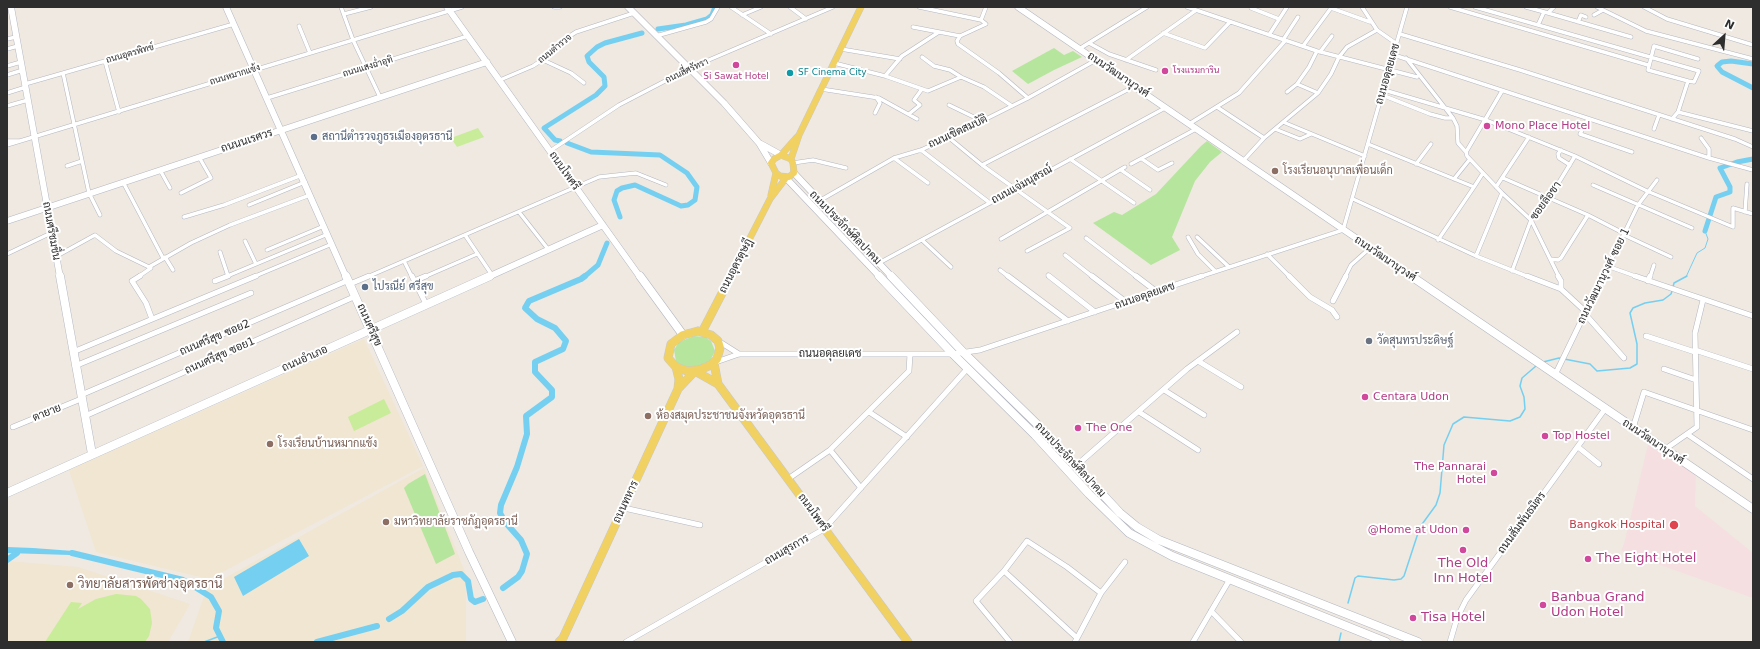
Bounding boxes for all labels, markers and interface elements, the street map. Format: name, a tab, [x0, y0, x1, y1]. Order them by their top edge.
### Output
north arrow	[1704, 16, 1744, 56]
text: N	[1722, 17, 1736, 33]
street label: ถนนตำรวจ	[536, 32, 574, 66]
street label: ถนนอุดรพิทข์	[105, 42, 155, 66]
street label: ถนนอดุลยเดช	[1373, 42, 1403, 106]
street label: ถนนวัฒนานุวงศ์	[1085, 49, 1151, 101]
street label: ถนนแสงฉ่ำอุทิ	[342, 54, 394, 80]
street label: ถนนสี่ศรัทรา	[664, 56, 710, 86]
marker: Si Sawat Hotel	[731, 60, 741, 70]
street label: ถนนหมากแข้ง	[208, 62, 262, 88]
marker: โรงแรมการิน	[1160, 66, 1170, 76]
place label: โรงแรมการิน	[1173, 66, 1220, 76]
marker: SF Cinema City	[785, 68, 795, 78]
place label: SF Cinema City	[798, 68, 867, 78]
place label: Si Sawat Hotel	[703, 72, 769, 82]
street label: ถนนเชิดสมบัติ	[926, 113, 990, 151]
place label: Mono Place Hotel	[1495, 119, 1590, 133]
marker: Mono Place Hotel	[1482, 121, 1492, 131]
street label: ถนนนเรศวร	[219, 126, 275, 156]
place label: สถานีตำรวจภูธรเมืองอุดรธานี	[322, 130, 452, 144]
marker: สถานีตำรวจภูธรเมืองอุดรธานี	[309, 132, 319, 142]
street label: ถนนโพศรี	[546, 149, 582, 193]
street label: ถนนแจ่มนุสรณ์	[989, 163, 1055, 207]
place label: โรงเรียนอนุบาลเพื่อนเด็ก	[1283, 164, 1393, 178]
marker: โรงเรียนอนุบาลเพื่อนเด็ก	[1270, 166, 1280, 176]
street label: ซอยลือชา	[1528, 179, 1564, 223]
street label: ถนนประจักษ์ศิลปาคม	[806, 188, 884, 268]
street label: ถนนศรีชมชื่น	[39, 201, 63, 261]
street label: ถนนวัฒนานุวงศ์ ซอย 1	[1575, 226, 1633, 326]
street label: ถนนวัฒนานุวงศ์	[1352, 233, 1418, 285]
street label: ถนนอุดรดุษฎี	[717, 237, 755, 295]
place label: ไปรณีย์ ศรีสุข	[373, 280, 434, 294]
street label: ถนนอดุลยเดช	[1113, 280, 1177, 312]
marker: ไปรณีย์ ศรีสุข	[360, 282, 370, 292]
street label: ถนนศรีสุข	[354, 302, 384, 348]
street label: ถนนศรีสุข ซอย2	[178, 317, 252, 359]
place label: วัดสุนทรประดิษฐ์	[1377, 334, 1453, 348]
street label: ถนนศรีสุข ซอย1	[183, 335, 257, 377]
marker: วัดสุนทรประดิษฐ์	[1364, 336, 1374, 346]
street label: ถนนอำเภอ	[280, 343, 330, 375]
street label: ถนนอดุลยเดช	[799, 347, 861, 361]
place label: Centara Udon	[1373, 390, 1449, 404]
marker: Centara Udon	[1360, 392, 1370, 402]
street label: ตายาย	[31, 401, 63, 425]
place label: ห้องสมุดประชาชนจังหวัดอุดรธานี	[656, 409, 805, 423]
marker: ห้องสมุดประชาชนจังหวัดอุดรธานี	[643, 411, 653, 421]
street label: ถนนวัฒนานุวงศ์	[1620, 416, 1686, 468]
street label: ถนนประจักษ์ศิลปาคม	[1032, 420, 1108, 500]
place label: The One	[1086, 421, 1132, 435]
marker: The One	[1073, 423, 1083, 433]
place label: Top Hostel	[1553, 429, 1610, 443]
marker: Top Hostel	[1540, 431, 1550, 441]
place label: โรงเรียนบ้านหมากแข้ง	[278, 437, 377, 451]
marker: โรงเรียนบ้านหมากแข้ง	[265, 439, 275, 449]
place label: The Pannarai Hotel	[1414, 460, 1486, 486]
marker: The Pannarai Hotel	[1489, 468, 1499, 478]
street label: ถนนทหาร	[610, 479, 642, 525]
street label: ถนนสัมพันธมิตร	[1495, 490, 1549, 556]
street label: ถนนโพศรี	[795, 491, 831, 535]
place label: มหาวิทยาลัยราชภัฏอุดรธานี	[394, 515, 518, 529]
marker: มหาวิทยาลัยราชภัฏอุดรธานี	[381, 517, 391, 527]
place label: Bangkok Hospital	[1569, 518, 1665, 532]
marker: Bangkok Hospital	[1668, 519, 1680, 531]
place label: @Home at Udon	[1368, 523, 1458, 537]
marker: @Home at Udon	[1461, 525, 1471, 535]
street label: ถนนสุรการ	[762, 532, 812, 568]
marker: The Old Inn Hotel	[1458, 545, 1468, 555]
place label: The Eight Hotel	[1596, 551, 1696, 567]
marker: The Eight Hotel	[1583, 554, 1593, 564]
place label: The Old Inn Hotel	[1434, 556, 1492, 587]
place label: วิทยาลัยสารพัดช่างอุดรธานี	[78, 577, 222, 593]
marker: วิทยาลัยสารพัดช่างอุดรธานี	[65, 580, 75, 590]
place label: Banbua Grand Udon Hotel	[1551, 590, 1645, 621]
marker: Banbua Grand Udon Hotel	[1538, 600, 1548, 610]
place label: Tisa Hotel	[1421, 610, 1485, 626]
marker: Tisa Hotel	[1408, 613, 1418, 623]

